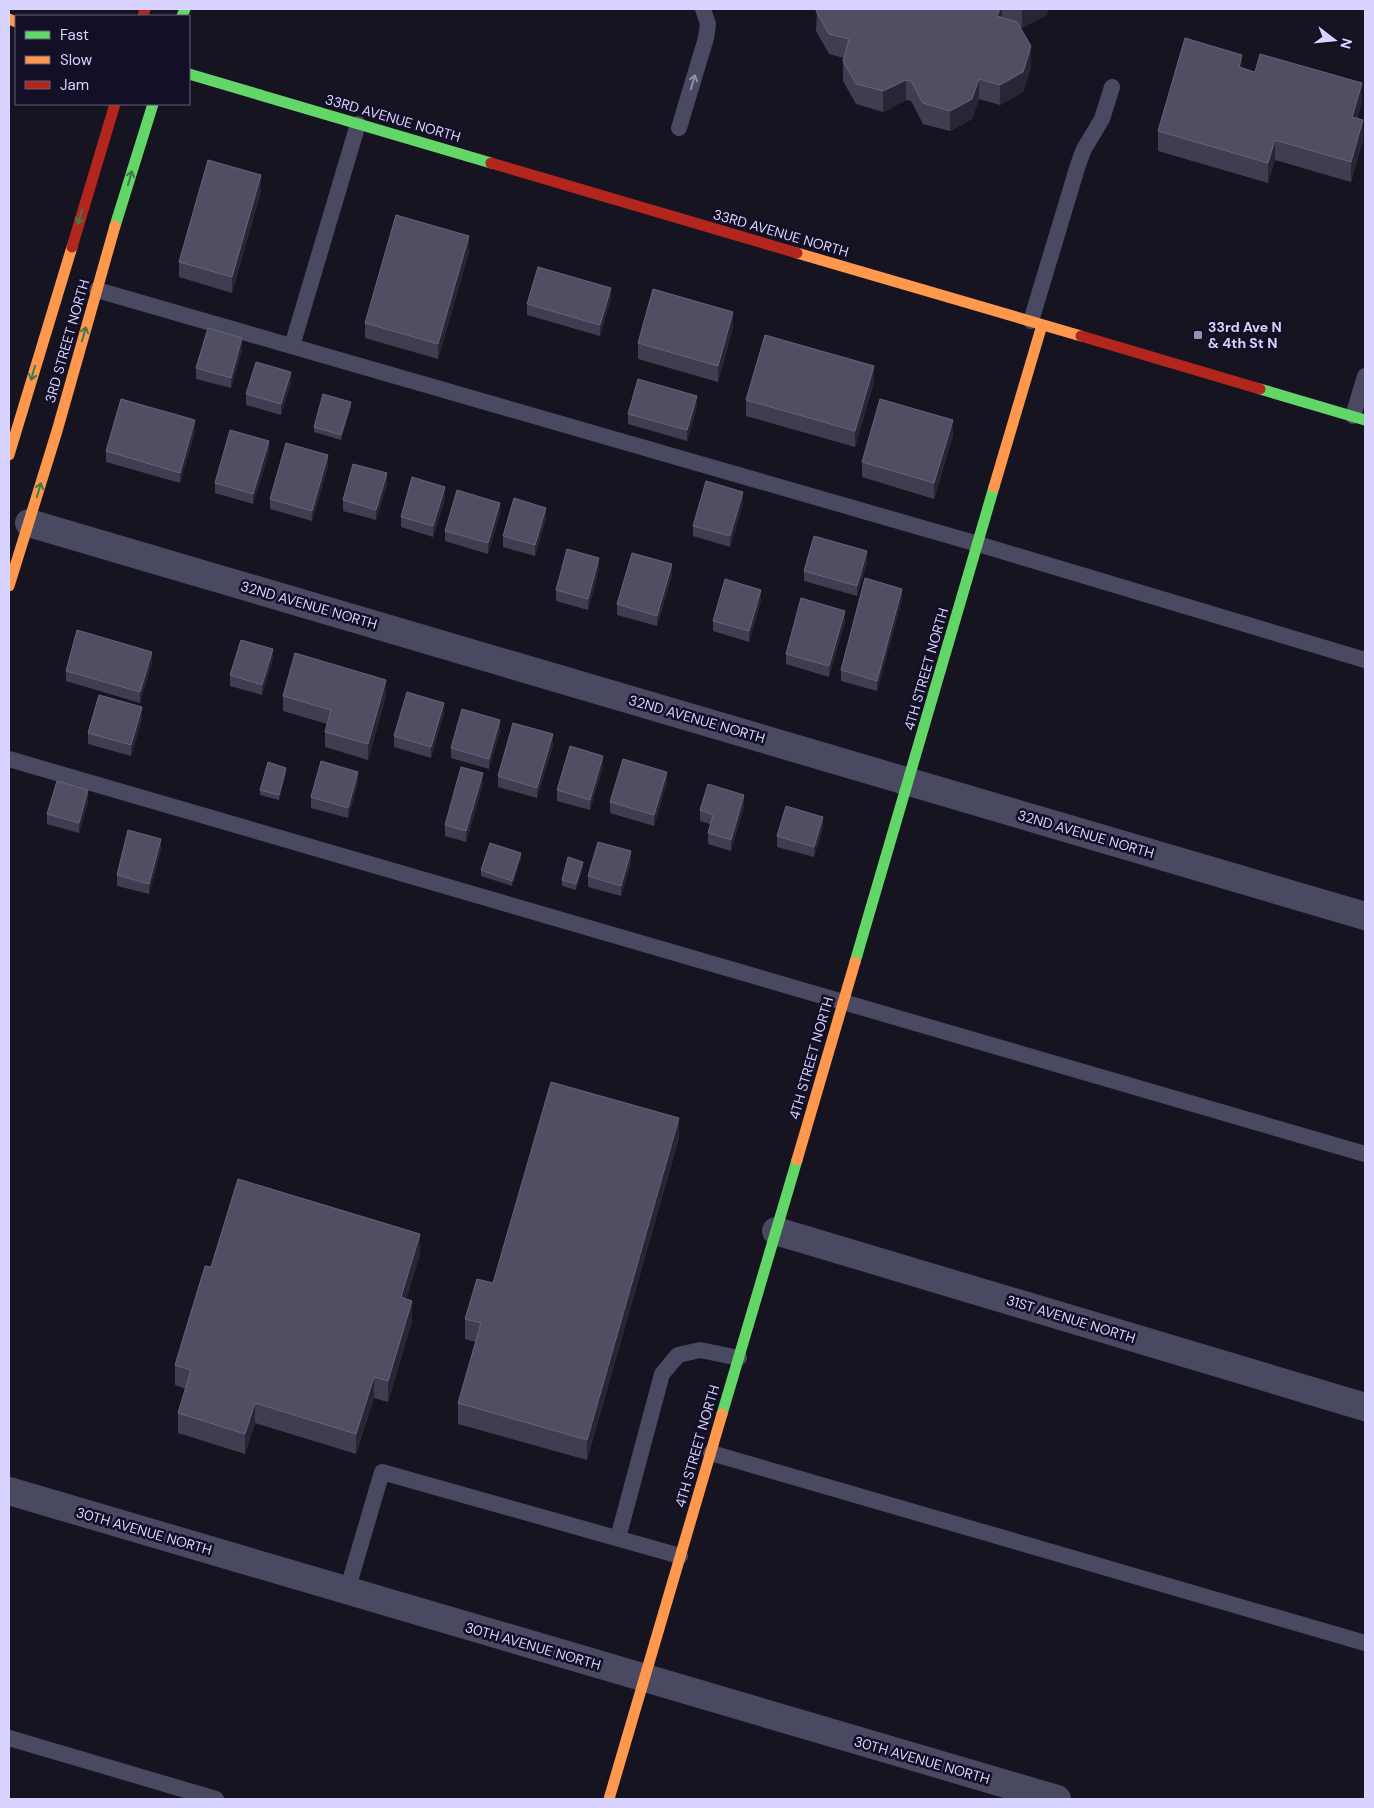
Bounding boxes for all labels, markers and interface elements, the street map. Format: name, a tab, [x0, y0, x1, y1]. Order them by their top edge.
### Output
legend	[15, 15, 190, 105]
north arrow	[1309, 15, 1359, 65]
text: Fast	[60, 25, 89, 45]
text: N	[1336, 36, 1357, 51]
text: Slow	[60, 50, 93, 70]
one-way arrow	[689, 74, 698, 90]
text: Jam	[60, 75, 89, 95]
street label: 33RD AVENUE NORTH	[323, 90, 463, 146]
one-way arrow	[125, 170, 135, 186]
street label: 33RD AVENUE NORTH	[711, 205, 851, 261]
one-way arrow	[74, 209, 84, 225]
street label: 3RD STREET NORTH	[41, 277, 93, 405]
place label: 33rd Ave N & 4th St N	[1208, 318, 1282, 352]
one-way arrow	[80, 326, 90, 342]
marker: 33rd Ave N & 4th St N	[1192, 329, 1204, 341]
one-way arrow	[28, 364, 38, 380]
one-way arrow	[35, 482, 44, 498]
street label: 32ND AVENUE NORTH	[239, 577, 379, 633]
street label: 4TH STREET NORTH	[900, 606, 952, 732]
street label: 32ND AVENUE NORTH	[627, 691, 767, 747]
street label: 32ND AVENUE NORTH	[1016, 806, 1156, 862]
street label: 4TH STREET NORTH	[785, 995, 837, 1121]
street label: 31ST AVENUE NORTH	[1004, 1291, 1138, 1347]
street label: 4TH STREET NORTH	[671, 1383, 723, 1509]
street label: 30TH AVENUE NORTH	[74, 1503, 214, 1559]
street label: 30TH AVENUE NORTH	[463, 1618, 603, 1674]
street label: 30TH AVENUE NORTH	[852, 1732, 992, 1788]

